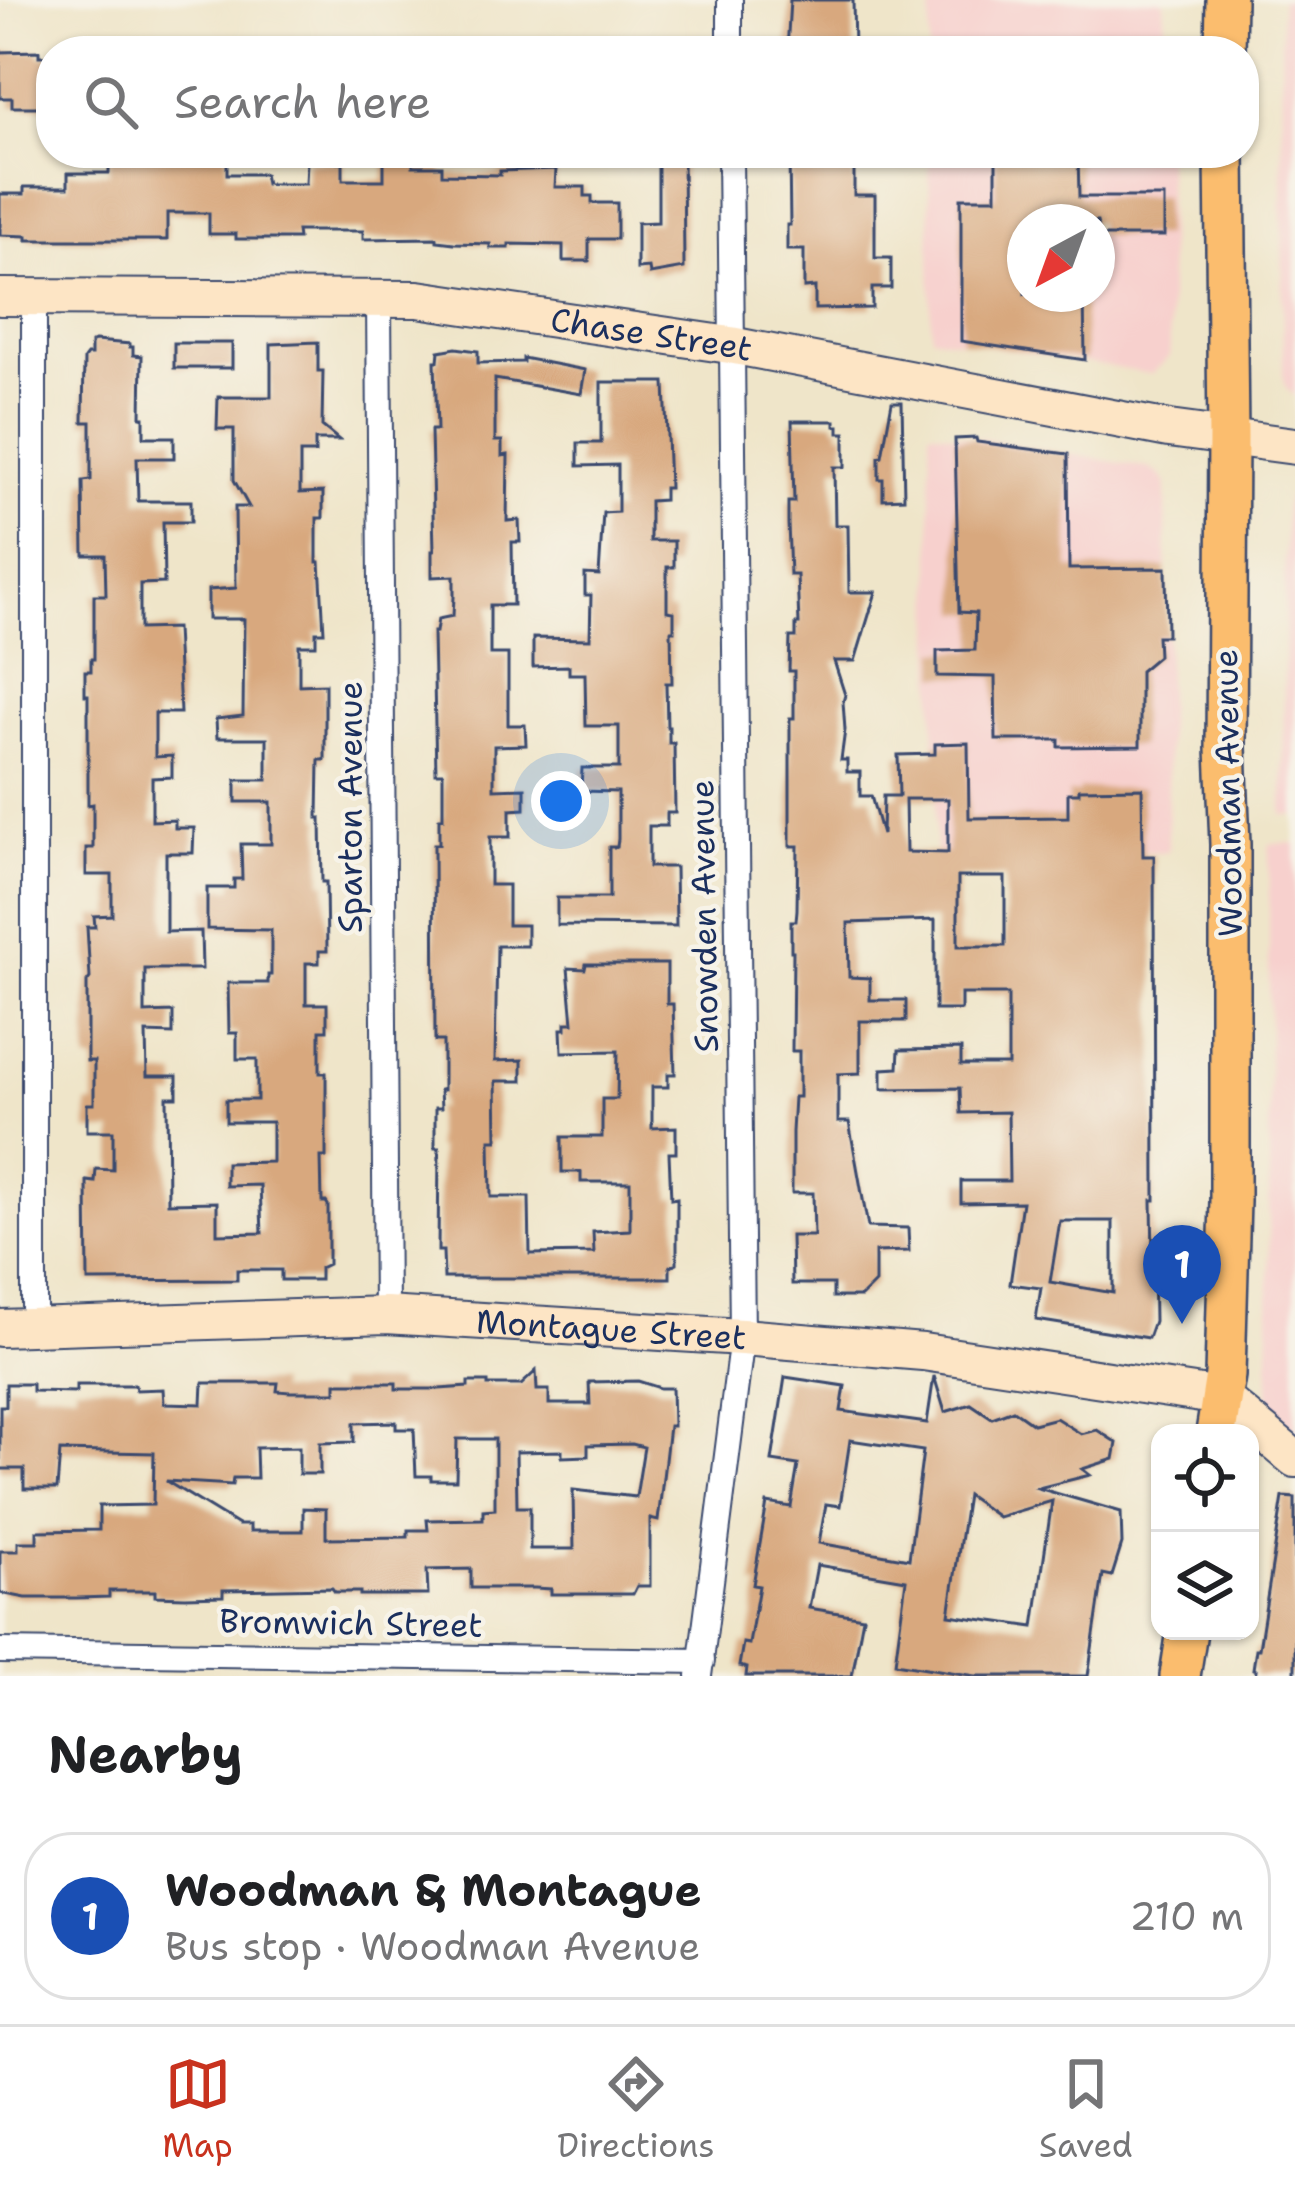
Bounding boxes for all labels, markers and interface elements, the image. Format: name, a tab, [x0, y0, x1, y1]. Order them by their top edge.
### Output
search box	[36, 36, 1259, 168]
icon: search	[78, 69, 144, 135]
text: Search here	[174, 72, 431, 132]
north arrow	[1007, 204, 1115, 312]
street label: Chase Street	[548, 296, 756, 371]
street label: Woodman Avenue	[1203, 649, 1253, 937]
street label: Sparton Avenue	[328, 681, 373, 933]
your location	[531, 771, 591, 831]
street label: Snowden Avenue	[679, 779, 729, 1053]
pin: 1	[1143, 1225, 1221, 1324]
street label: Montague Street	[475, 1298, 748, 1360]
map controls	[1151, 1424, 1259, 1640]
button: locate	[1151, 1424, 1259, 1532]
button: layers	[1151, 1532, 1259, 1640]
street label: Bromwich Street	[219, 1598, 483, 1648]
text: Nearby	[48, 1720, 243, 1788]
text: Woodman & Montague	[165, 1860, 702, 1920]
text: 1	[81, 1890, 99, 1942]
text: 210 m	[1129, 1890, 1244, 1942]
text: Bus stop · Woodman Avenue	[165, 1920, 700, 1972]
tab: Map	[162, 2051, 233, 2168]
tab: Directions	[557, 2051, 715, 2168]
tab: Saved	[1039, 2051, 1133, 2168]

